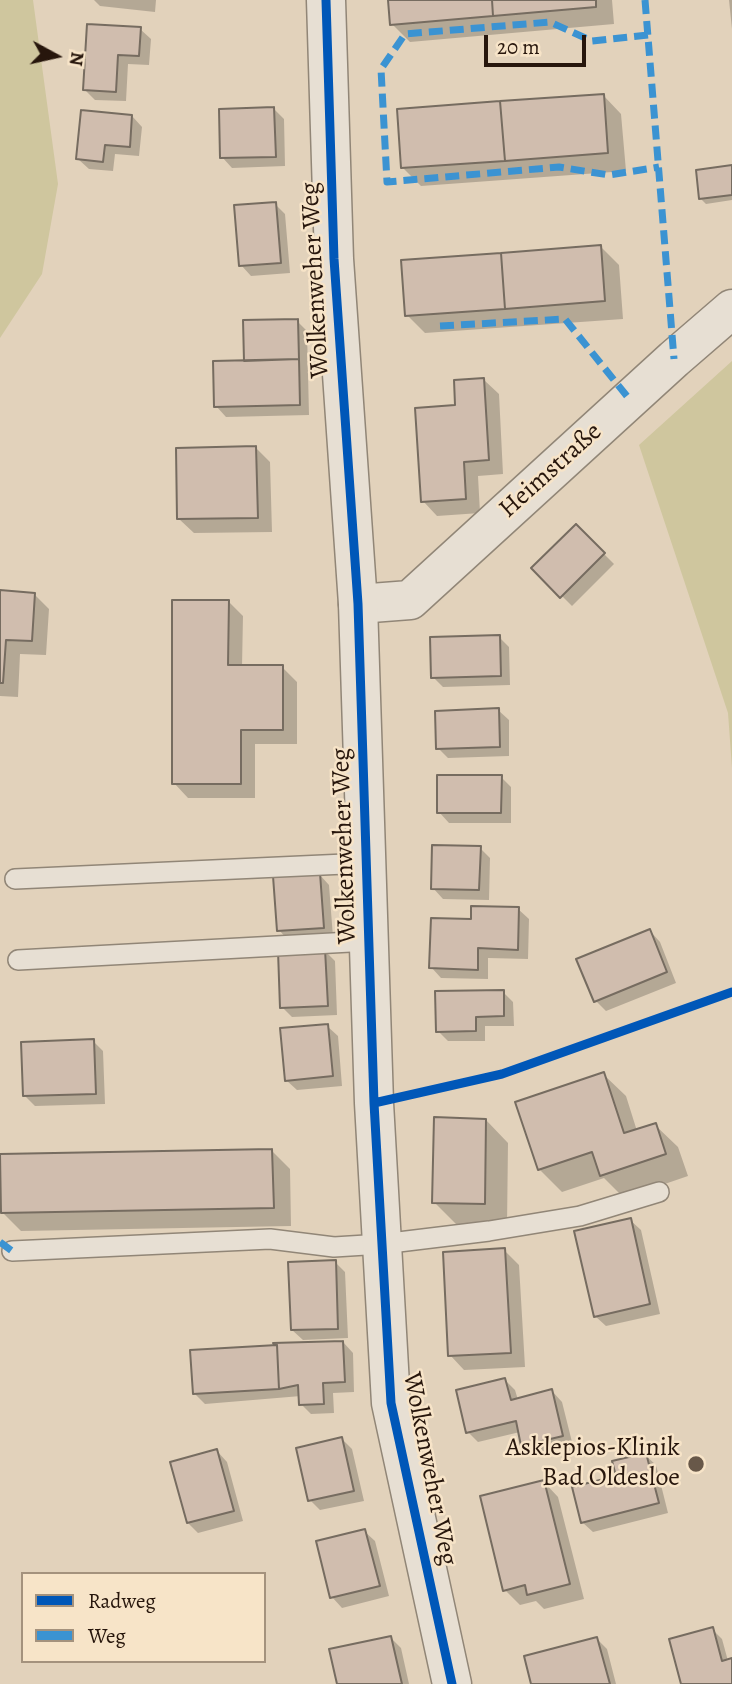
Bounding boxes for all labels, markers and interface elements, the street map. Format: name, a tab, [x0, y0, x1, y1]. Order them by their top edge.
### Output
north arrow	[21, 21, 91, 91]
scale bar	[487, 21, 588, 65]
text: 20 m	[497, 33, 540, 61]
text: N	[63, 50, 91, 68]
street label: Wolkenweher Weg	[295, 181, 337, 379]
street label: Heimstraße	[493, 417, 609, 525]
street label: Wolkenweher Weg	[326, 747, 364, 945]
street label: Wolkenweher Weg	[395, 1370, 463, 1568]
place label: Asklepios-Klinik Bad Oldesloe	[505, 1433, 680, 1494]
marker: Asklepios-Klinik Bad Oldesloe	[686, 1454, 706, 1474]
legend	[21, 1572, 266, 1663]
text: Radweg	[88, 1587, 156, 1615]
text: Weg	[88, 1622, 126, 1650]

